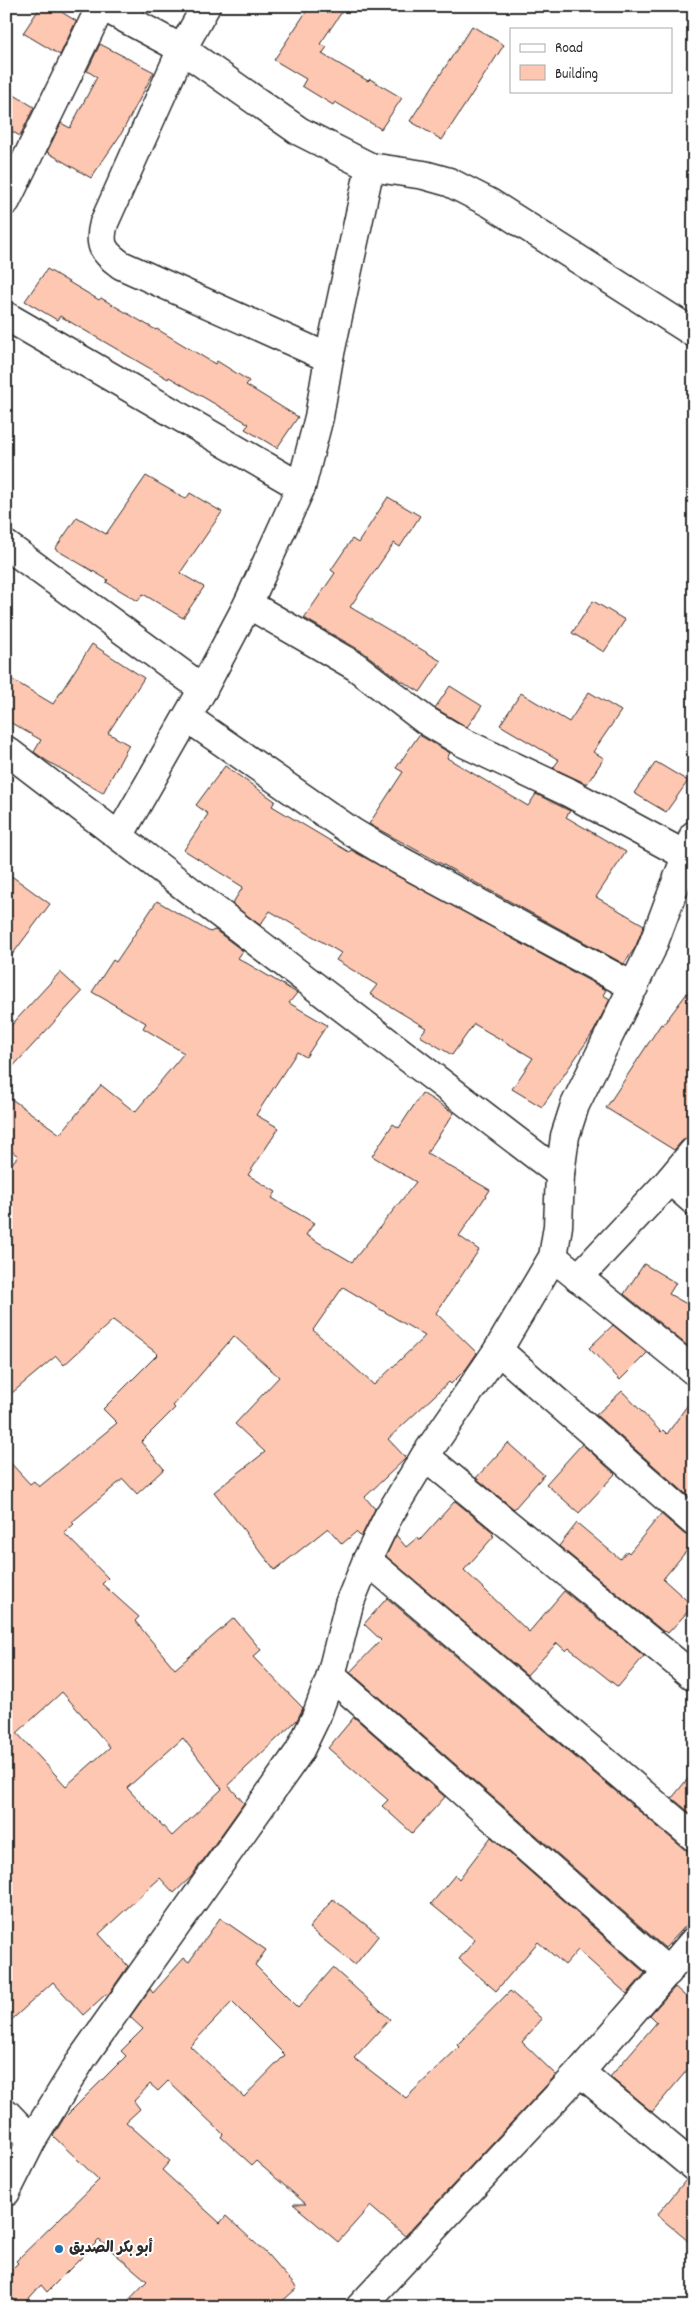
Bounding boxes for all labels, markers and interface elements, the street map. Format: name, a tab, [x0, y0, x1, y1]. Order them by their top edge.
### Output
legend	[510, 28, 672, 92]
text: Road	[555, 38, 583, 60]
text: Building	[555, 64, 598, 86]
place label: أبو بكر الصديق	[69, 2237, 154, 2260]
marker: أبو بكر الصديق	[53, 2243, 65, 2255]

